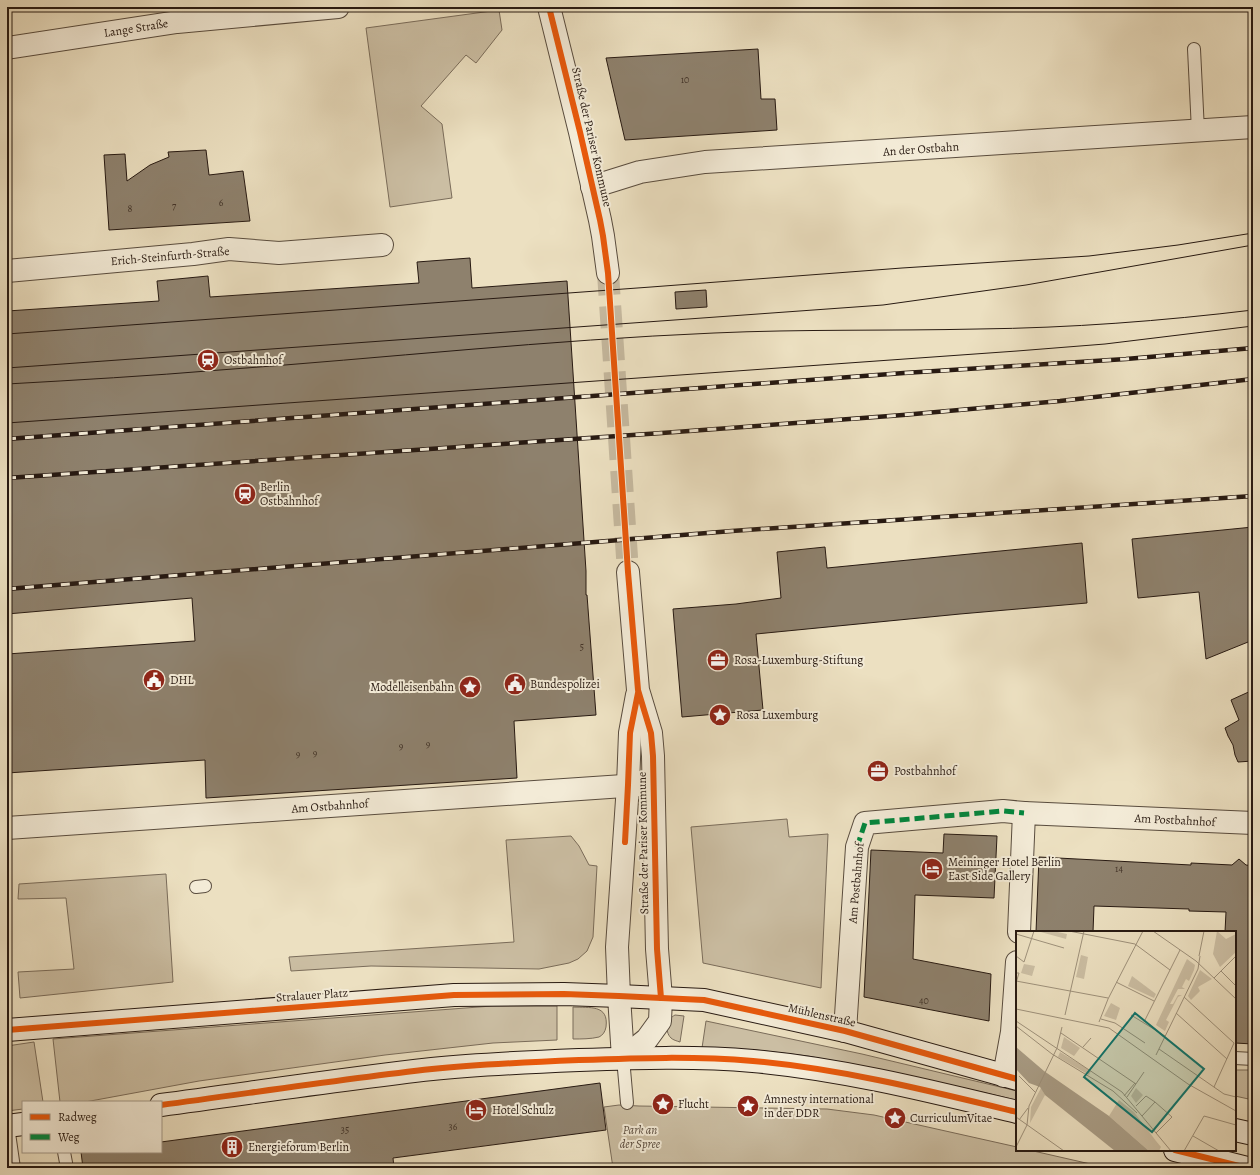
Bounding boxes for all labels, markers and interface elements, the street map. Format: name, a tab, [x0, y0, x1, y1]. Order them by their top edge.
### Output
street label: Lange Straße	[103, 15, 169, 41]
street label: Straße der Pariser Kommune	[568, 66, 616, 208]
house number: 10	[681, 73, 689, 86]
street label: An der Ostbahn	[881, 138, 960, 160]
house number: 6	[219, 196, 224, 209]
house number: 7	[172, 199, 177, 212]
house number: 8	[128, 202, 133, 215]
street label: Erich-Steinfurth-Straße	[110, 243, 230, 269]
station icon: Ostbahnhof	[195, 347, 221, 373]
place label: Ostbahnhof	[224, 352, 284, 368]
place label: Berlin Ostbahnhof	[260, 479, 320, 509]
station icon: Berlin Ostbahnhof	[232, 481, 258, 507]
house number: 5	[580, 640, 584, 653]
office icon: Rosa-Luxemburg-Stiftung	[705, 647, 731, 673]
place label: Rosa-Luxemburg-Stiftung	[734, 652, 863, 668]
public building icon: DHL	[141, 667, 167, 693]
public building icon: Bundespolizei	[502, 671, 528, 697]
place label: DHL	[170, 672, 194, 688]
place icon: Modelleisenbahn	[457, 674, 483, 700]
place label: Bundespolizei	[530, 676, 600, 692]
place label: Modelleisenbahn	[370, 679, 454, 695]
place icon: Rosa Luxemburg	[707, 702, 733, 728]
place label: Rosa Luxemburg	[736, 707, 818, 723]
house number: 9	[426, 737, 431, 750]
house number: 9	[399, 739, 404, 752]
house number: 9	[313, 746, 318, 759]
house number: 9	[296, 747, 301, 760]
office icon: Postbahnhof	[865, 758, 891, 784]
place label: Postbahnhof	[894, 763, 958, 779]
street label: Straße der Pariser Kommune	[634, 772, 652, 914]
street label: Am Ostbahnhof	[290, 795, 371, 817]
street label: Am Postbahnhof	[1133, 810, 1218, 830]
street label: Am Postbahnhof	[844, 840, 868, 925]
place label: Meininger Hotel Berlin East Side Gallery	[948, 854, 1061, 884]
hotel icon: Meininger Hotel Berlin East Side Gallery	[919, 856, 945, 882]
house number: 14	[1115, 862, 1123, 875]
inset map	[1016, 931, 1236, 1151]
street label: Stralauer Platz	[275, 984, 349, 1006]
house number: 40	[919, 994, 929, 1007]
street label: Mühlenstraße	[787, 999, 857, 1031]
place icon: Flucht	[650, 1091, 676, 1117]
place label: Amnesty international in der DDR	[763, 1091, 874, 1121]
place icon: Amnesty international in der DDR	[735, 1093, 761, 1119]
place label: Flucht	[678, 1096, 709, 1112]
hotel icon: Hotel Schulz	[463, 1097, 489, 1123]
legend	[22, 1101, 162, 1153]
place label: Hotel Schulz	[492, 1102, 554, 1118]
place icon: CurriculumVitae	[882, 1105, 908, 1131]
text: Radweg	[58, 1109, 97, 1125]
place label: CurriculumVitae	[910, 1110, 992, 1126]
house number: 36	[449, 1120, 458, 1133]
park label: Park an der Spree	[620, 1122, 661, 1152]
house number: 35	[341, 1123, 349, 1136]
text: Weg	[57, 1129, 80, 1145]
building icon: Energieforum Berlin	[219, 1134, 245, 1160]
place label: Energieforum Berlin	[248, 1139, 350, 1155]

